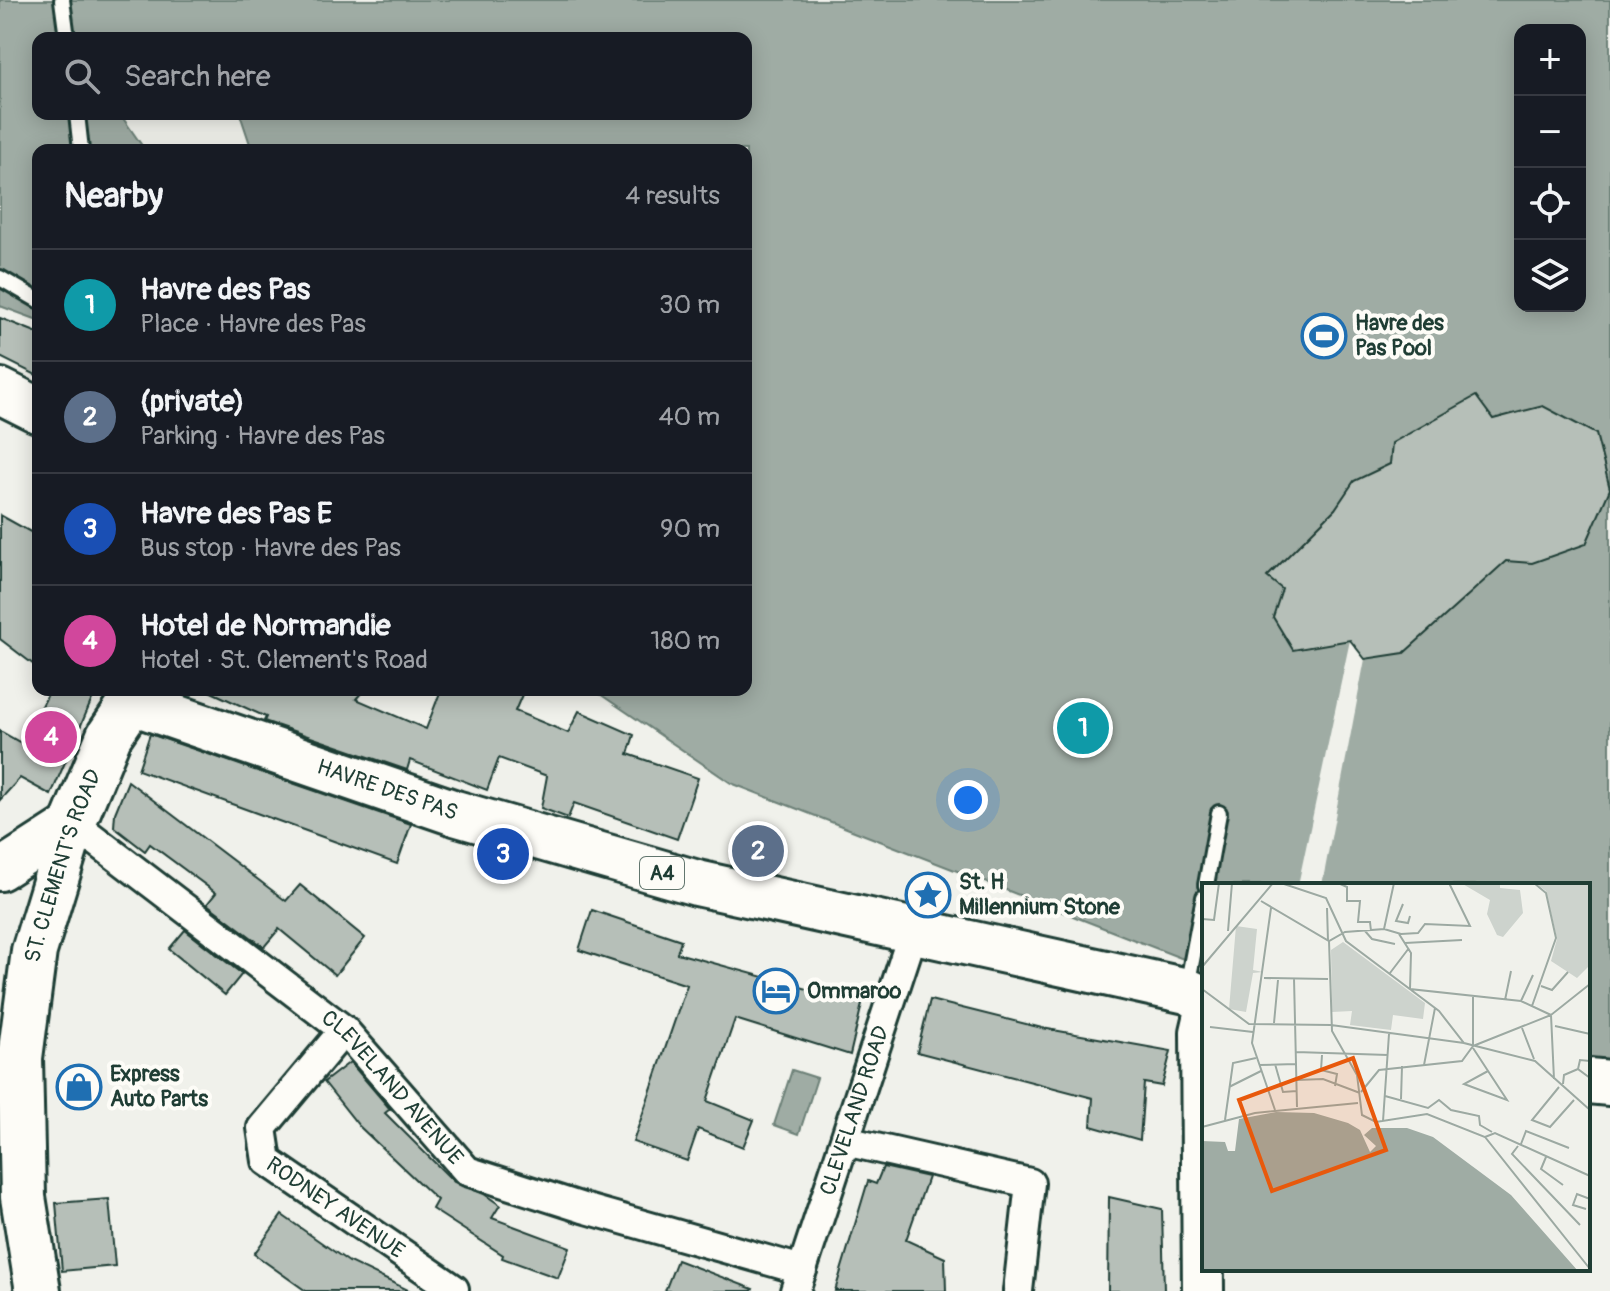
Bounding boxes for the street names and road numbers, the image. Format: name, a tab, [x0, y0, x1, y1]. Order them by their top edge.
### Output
street label: HAVRE DES PAS	[313, 753, 462, 827]
street label: ST. CLEMENT'S ROAD	[19, 765, 108, 964]
road number: A4	[640, 857, 684, 889]
street label: CLEVELAND AVENUE	[316, 1004, 469, 1171]
street label: CLEVELAND ROAD	[813, 1022, 895, 1199]
street label: RODNEY AVENUE	[261, 1151, 410, 1265]

